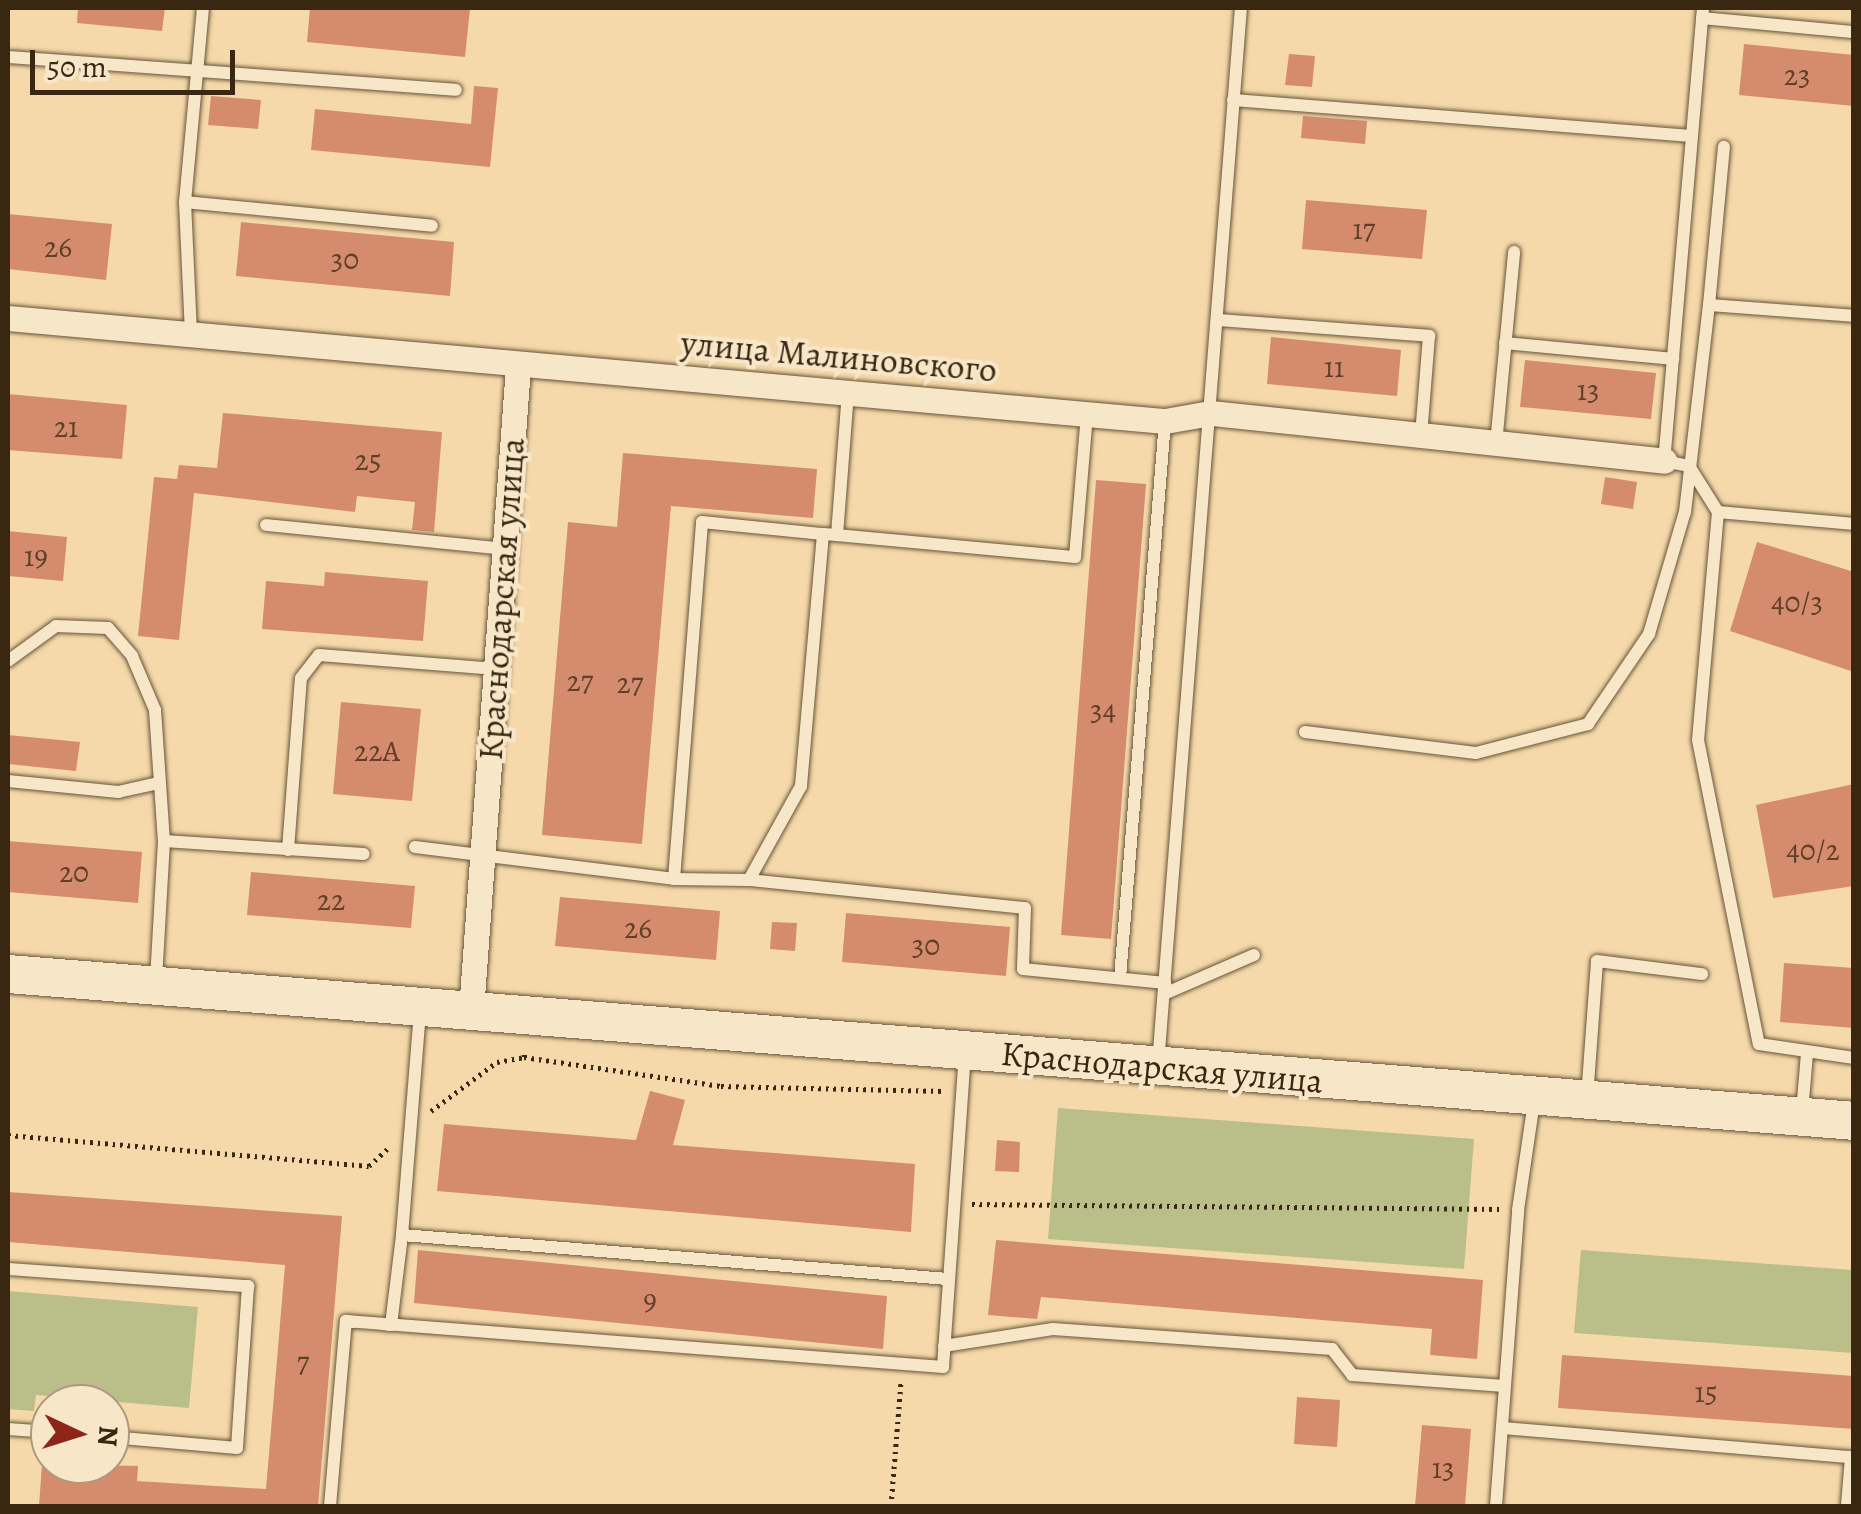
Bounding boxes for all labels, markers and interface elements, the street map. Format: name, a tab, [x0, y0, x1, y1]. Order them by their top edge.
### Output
scale bar	[35, 30, 240, 92]
text: 50 m	[47, 47, 107, 87]
house number: 23	[1784, 57, 1810, 93]
house number: 17	[1353, 211, 1375, 247]
house number: 26	[44, 229, 72, 265]
house number: 30	[331, 241, 359, 277]
street label: улица Малиновского	[679, 321, 999, 391]
house number: 11	[1324, 349, 1344, 385]
house number: 13	[1577, 372, 1599, 408]
house number: 21	[54, 409, 78, 445]
street label: Краснодарская улица	[469, 436, 533, 762]
house number: 25	[354, 442, 382, 478]
house number: 19	[24, 538, 48, 574]
house number: 40/3	[1771, 584, 1823, 620]
house number: 27	[567, 663, 593, 699]
house number: 27	[617, 665, 643, 701]
house number: 34	[1090, 692, 1116, 728]
house number: 22А	[354, 733, 400, 769]
house number: 40/2	[1786, 832, 1840, 868]
house number: 20	[59, 854, 89, 890]
house number: 22	[317, 882, 345, 918]
house number: 26	[624, 910, 652, 946]
house number: 30	[912, 927, 940, 963]
street label: Краснодарская улица	[999, 1032, 1325, 1102]
house number: 9	[643, 1282, 657, 1318]
house number: 7	[297, 1344, 309, 1380]
house number: 15	[1694, 1374, 1718, 1410]
north arrow	[30, 1384, 130, 1484]
text: N	[88, 1424, 128, 1447]
house number: 13	[1432, 1450, 1454, 1486]

